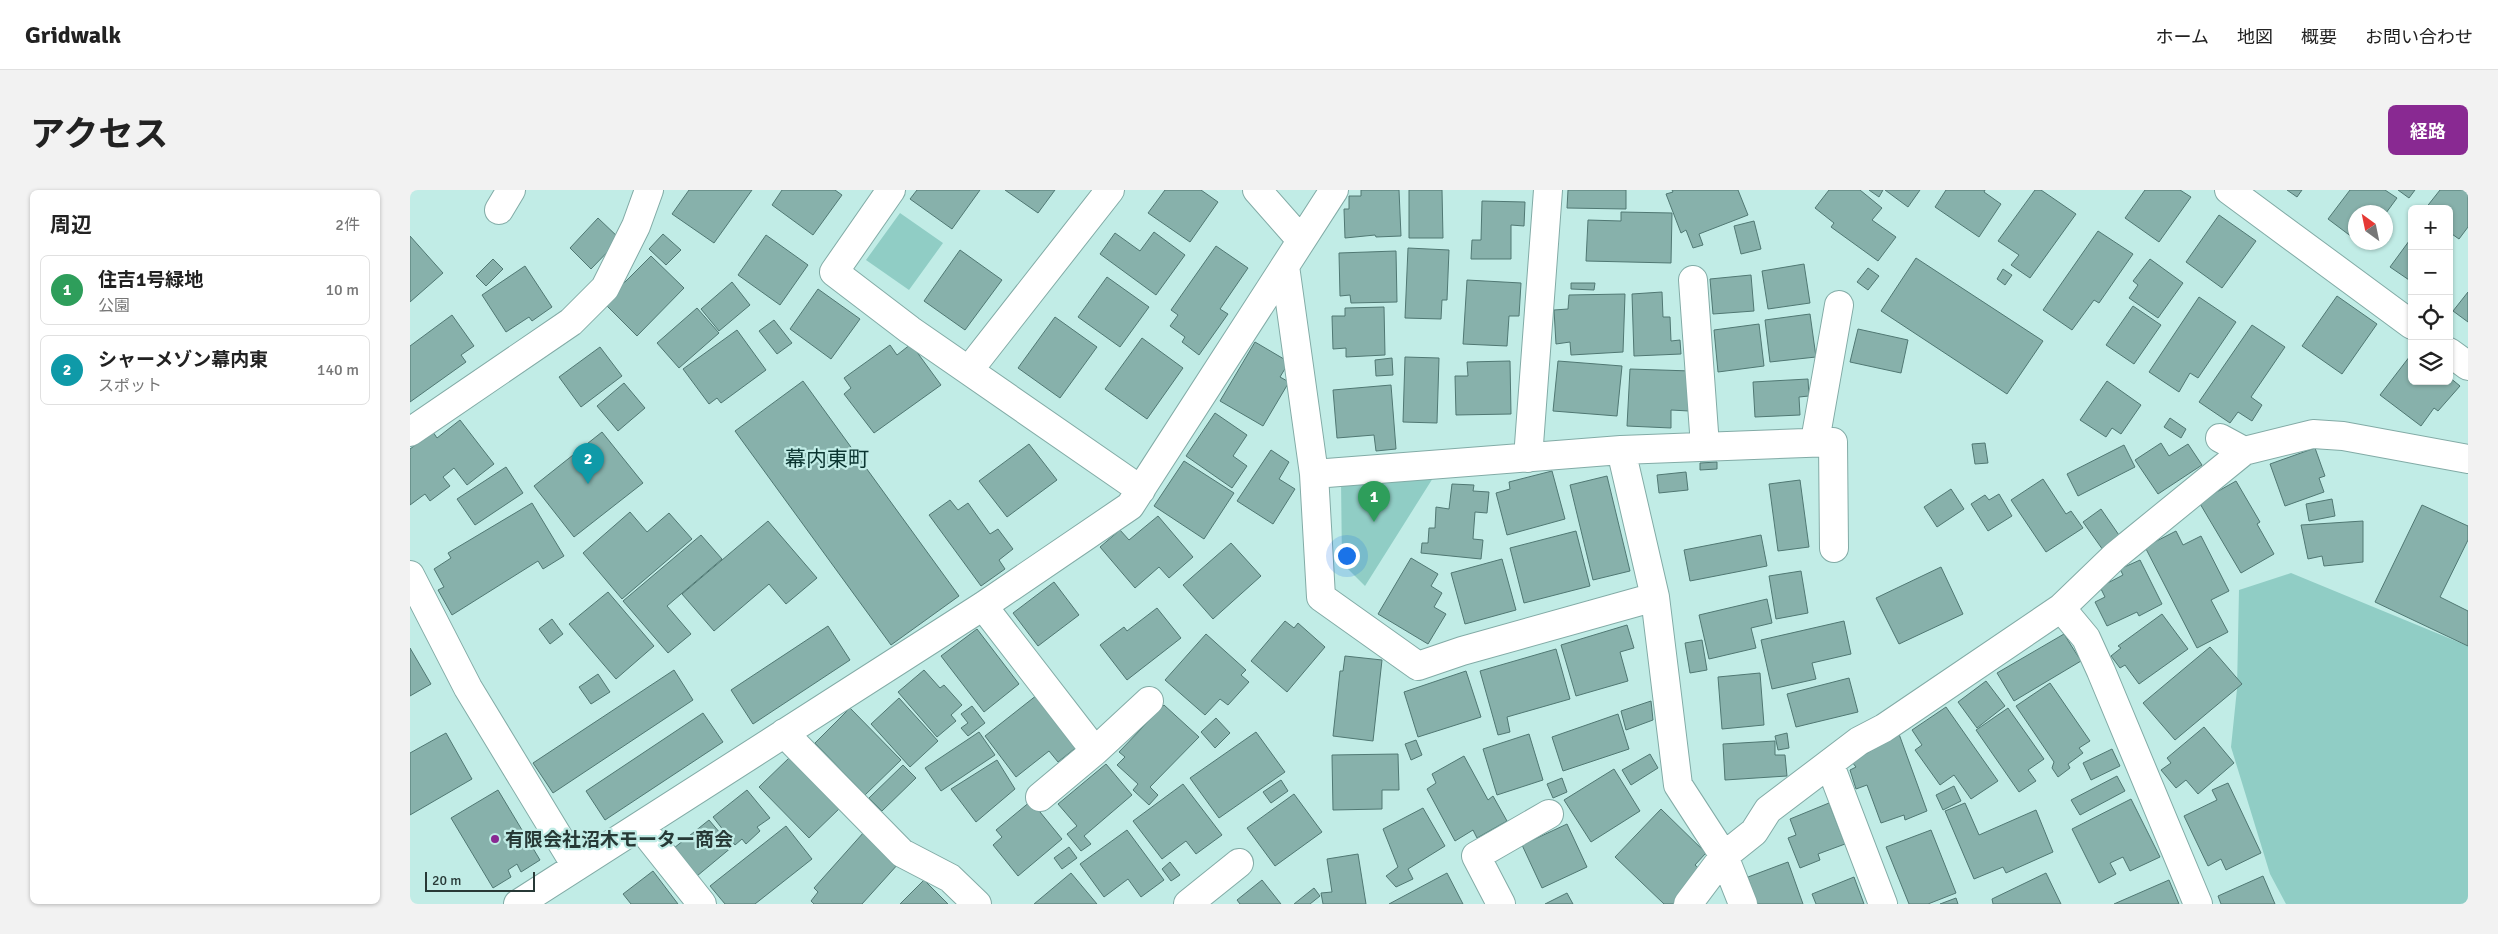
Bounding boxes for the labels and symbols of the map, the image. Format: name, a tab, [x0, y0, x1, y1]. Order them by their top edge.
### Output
north arrow	[2348, 205, 2393, 250]
pin: 2	[572, 443, 604, 484]
district label: 幕内東町	[785, 446, 869, 472]
pin: 1	[1358, 481, 1390, 522]
your location	[1334, 543, 1360, 569]
place label: 有限会社沼木モーター商会	[505, 828, 733, 852]
marker: 有限会社沼木モーター商会	[489, 833, 501, 845]
scale bar	[425, 869, 535, 892]

